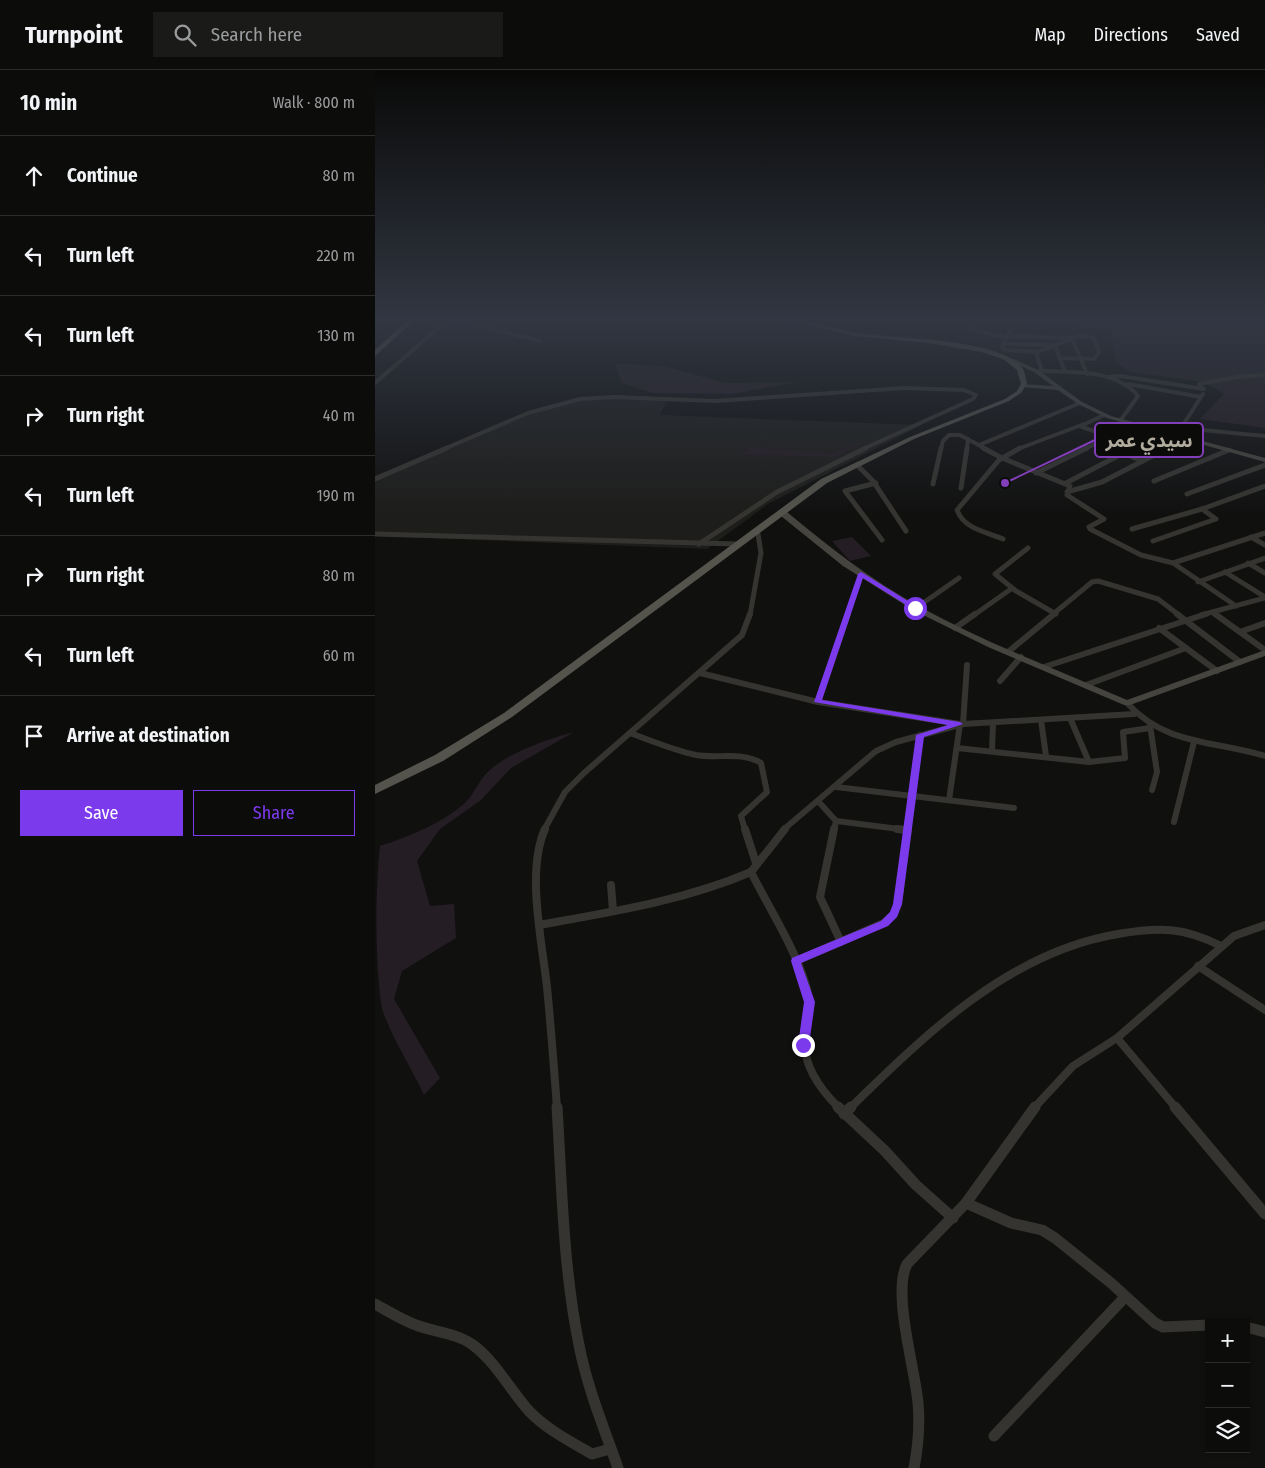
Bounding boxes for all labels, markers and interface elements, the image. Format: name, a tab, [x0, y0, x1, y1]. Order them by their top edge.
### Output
search box	[153, 12, 503, 57]
text: Turnpoint	[25, 21, 123, 49]
icon: search	[171, 21, 199, 49]
text: Search here	[211, 23, 302, 46]
text: Map	[1034, 24, 1066, 46]
text: Directions	[1094, 24, 1168, 46]
text: Saved	[1196, 24, 1240, 46]
text: 10 min	[20, 90, 77, 116]
text: Walk · 800 m	[272, 93, 355, 112]
icon: ahead	[20, 162, 48, 190]
text: Continue	[67, 164, 138, 187]
text: 80 m	[323, 166, 355, 185]
icon: left	[20, 242, 48, 270]
text: Turn left	[67, 244, 134, 267]
text: 220 m	[316, 246, 355, 265]
icon: left	[20, 322, 48, 350]
text: Turn left	[67, 324, 134, 347]
text: 130 m	[317, 326, 355, 345]
icon: right	[20, 402, 48, 430]
text: Turn right	[67, 404, 144, 427]
text: 40 m	[323, 406, 355, 425]
callout: سيدي عمر	[1095, 423, 1203, 457]
text: سيدي عمر	[1104, 429, 1193, 455]
icon: left	[20, 482, 48, 510]
text: Turn left	[67, 484, 134, 507]
text: 190 m	[317, 486, 355, 505]
icon: right	[20, 562, 48, 590]
text: Turn right	[67, 564, 144, 587]
text: 80 m	[323, 566, 355, 585]
route start	[904, 597, 927, 620]
icon: left	[20, 642, 48, 670]
text: Turn left	[67, 644, 134, 667]
text: 60 m	[323, 646, 355, 665]
icon: arrive	[20, 722, 48, 750]
text: Arrive at destination	[67, 724, 230, 747]
button: Save	[20, 790, 183, 836]
button: Share	[193, 790, 355, 836]
route end	[792, 1034, 815, 1057]
map controls	[1205, 1318, 1250, 1453]
button: +	[1205, 1318, 1250, 1363]
button: −	[1205, 1363, 1250, 1408]
button: layers	[1205, 1408, 1250, 1453]

